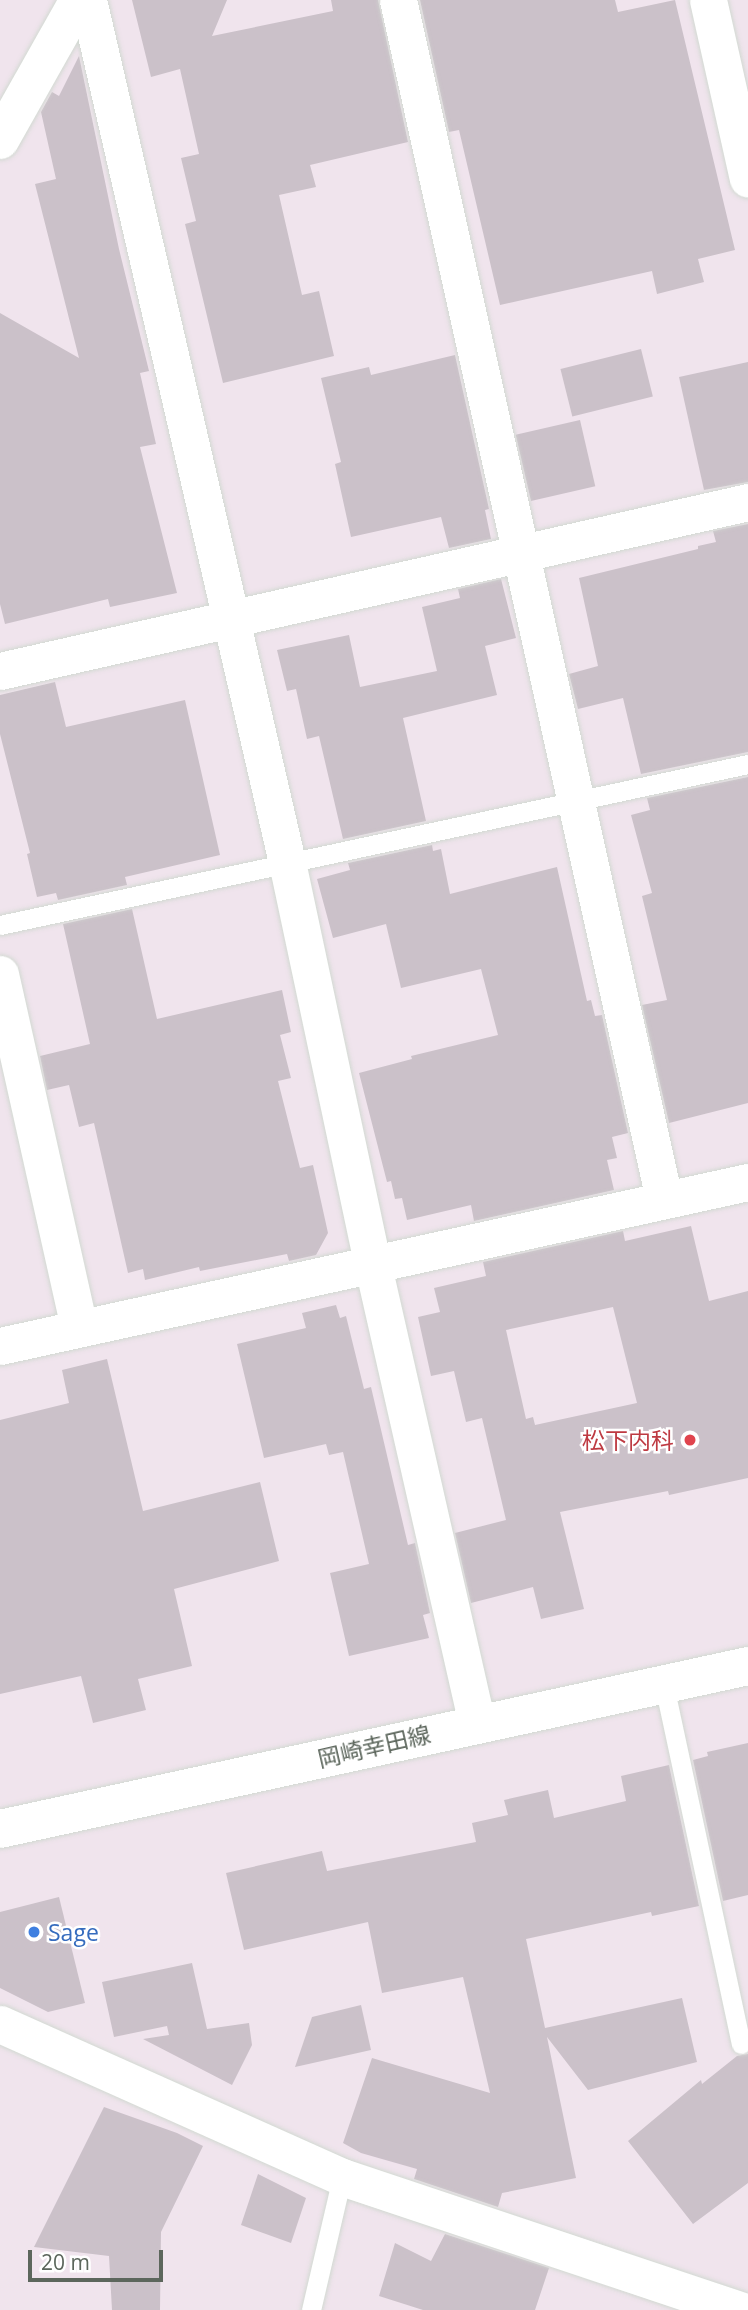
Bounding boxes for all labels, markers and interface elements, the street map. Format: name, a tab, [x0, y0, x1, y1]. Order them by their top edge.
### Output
place label: 松下内科	[582, 1426, 674, 1454]
marker: 松下内科	[680, 1430, 700, 1450]
street label: 岡崎幸田線	[315, 1720, 433, 1772]
place label: Sage	[48, 1918, 99, 1946]
marker: Sage	[26, 1924, 42, 1940]
scale bar	[32, 2236, 166, 2280]
text: 20 m	[41, 2248, 90, 2276]

